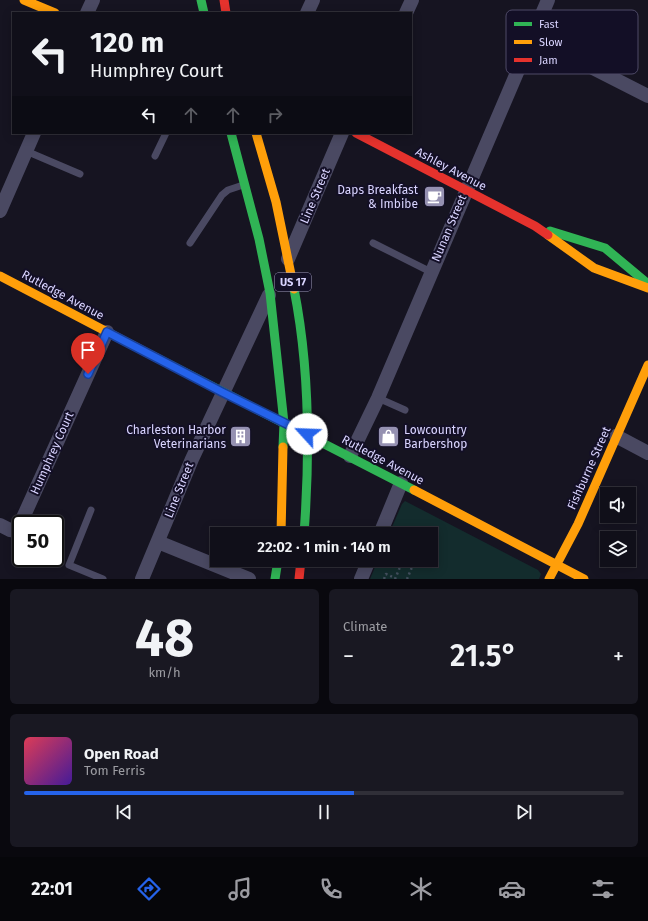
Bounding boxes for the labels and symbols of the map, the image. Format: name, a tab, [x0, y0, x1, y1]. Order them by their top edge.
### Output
legend	[506, 10, 638, 74]
text: Fast	[539, 18, 559, 31]
text: Slow	[539, 36, 563, 49]
text: Jam	[539, 54, 558, 67]
street label: Ashley Avenue	[413, 144, 489, 194]
street label: Line Street	[297, 166, 333, 226]
place label: Daps Breakfast & Imbibe	[337, 183, 419, 211]
cafe icon: Daps Breakfast & Imbibe	[421, 184, 447, 210]
street label: Nunan Street	[429, 192, 470, 264]
street label: Rutledge Avenue	[19, 267, 107, 323]
road number: US 17	[275, 273, 311, 291]
pin	[71, 333, 105, 374]
street label: Humphrey Court	[28, 409, 77, 496]
position arrow	[286, 413, 328, 455]
place label: Charleston Harbor Veterinarians	[126, 423, 226, 451]
place label: Lowcountry Barbershop	[404, 423, 467, 451]
building icon: Charleston Harbor Veterinarians	[228, 424, 254, 450]
shop icon: Lowcountry Barbershop	[375, 424, 401, 450]
street label: Fishburne Street	[564, 424, 614, 512]
street label: Rutledge Avenue	[339, 432, 427, 488]
street label: Line Street	[162, 460, 197, 520]
speed limit sign: 50	[12, 515, 64, 567]

